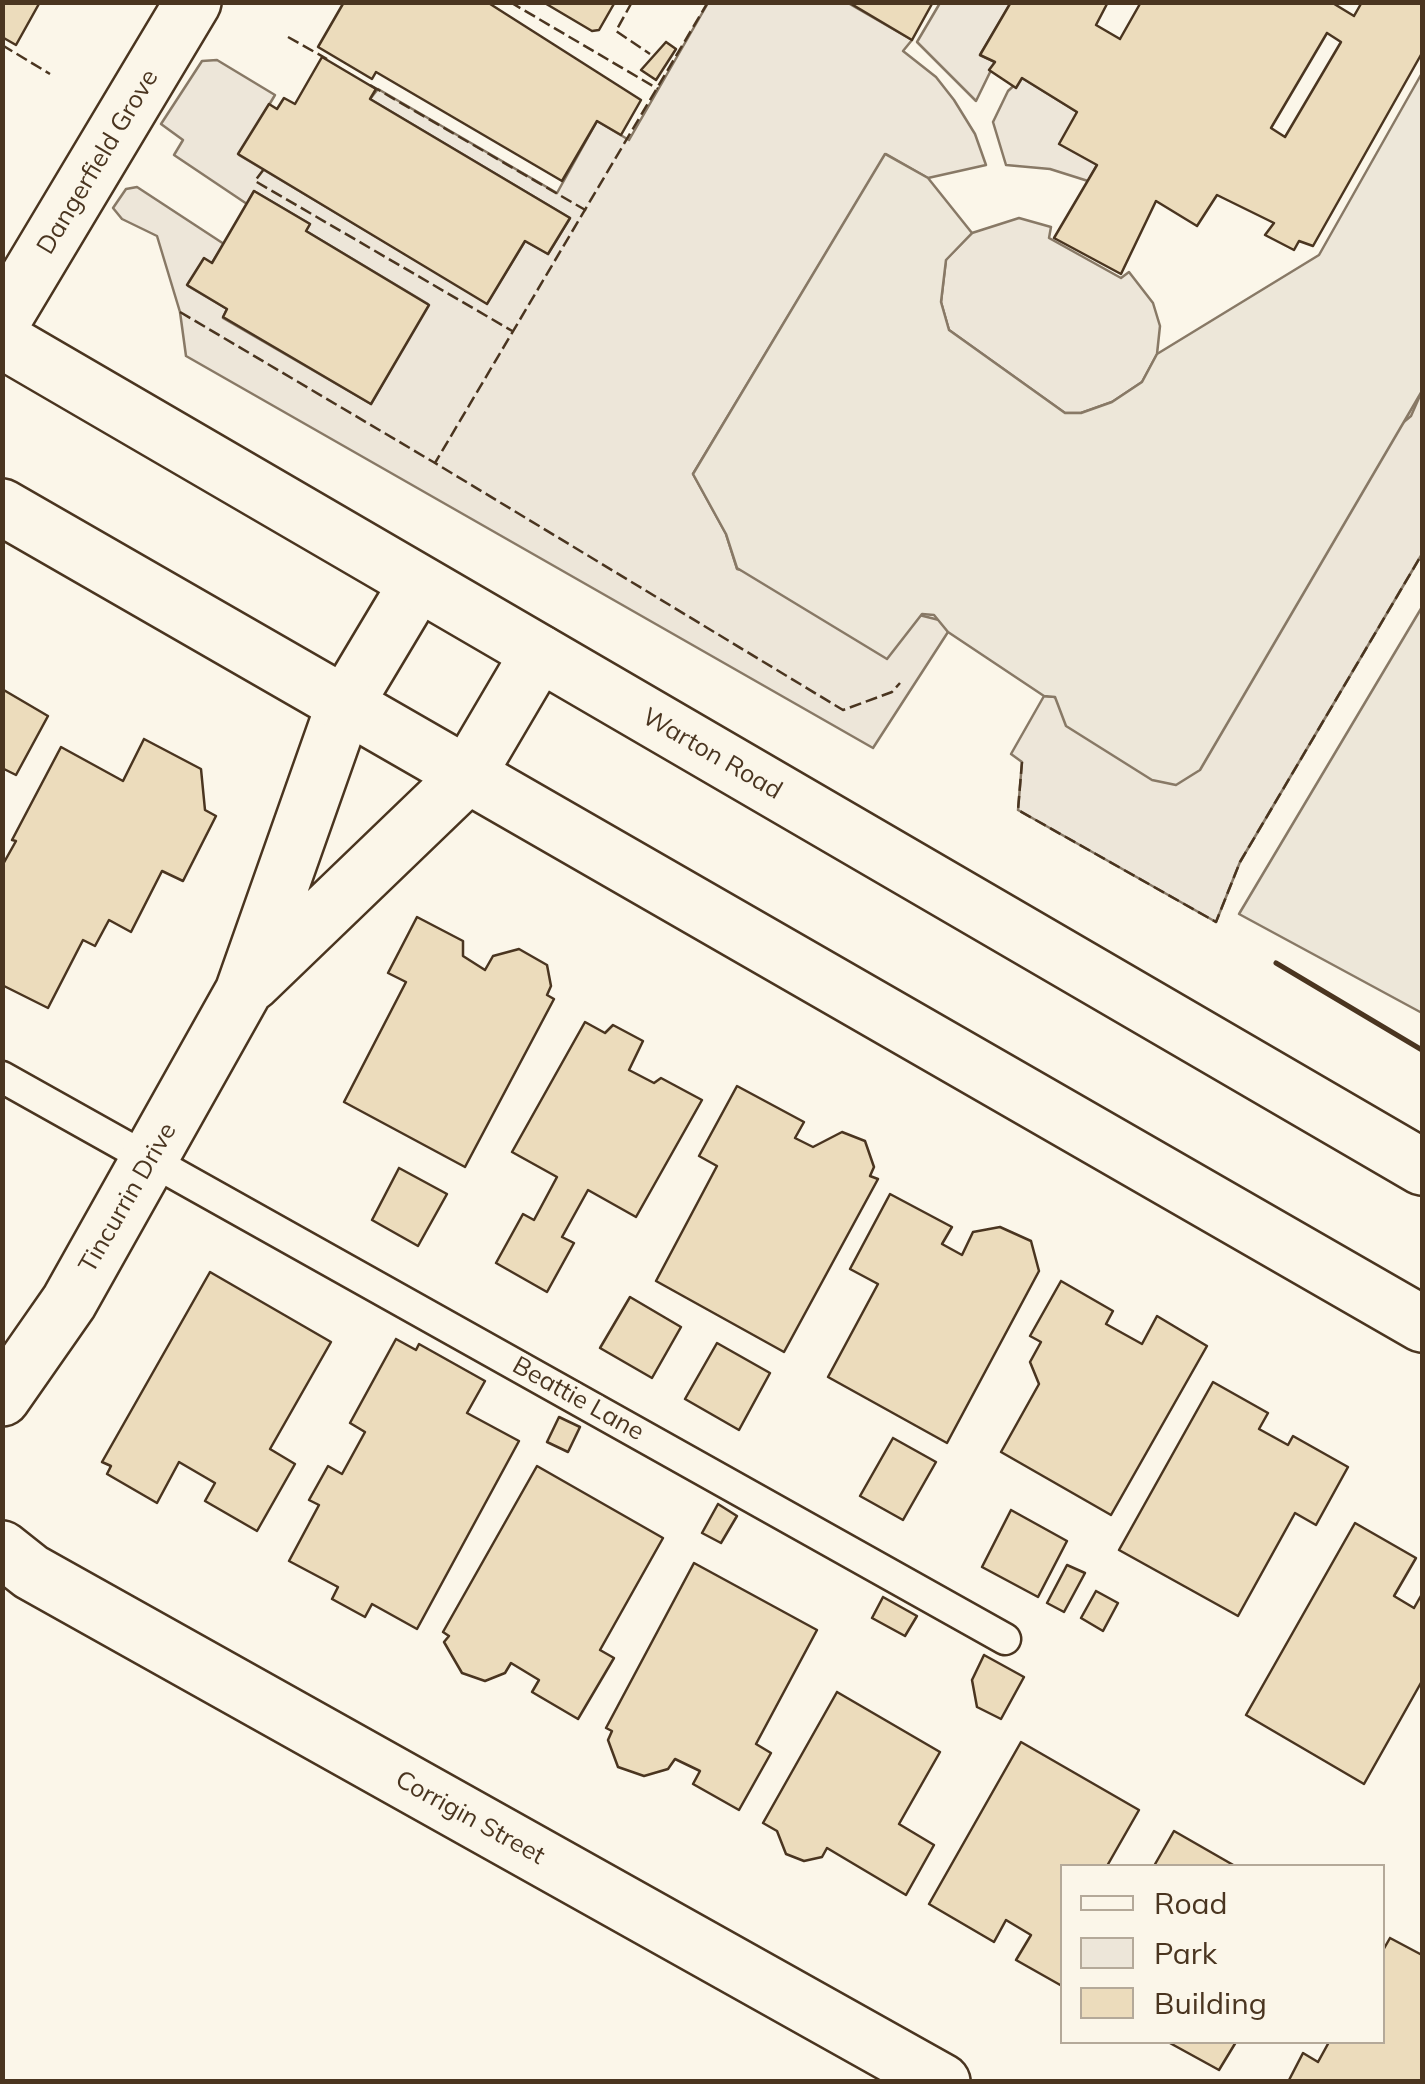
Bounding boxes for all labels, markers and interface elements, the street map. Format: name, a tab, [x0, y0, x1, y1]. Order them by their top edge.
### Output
street label: Dangerfield Grove	[31, 64, 165, 260]
street label: Warton Road	[637, 702, 787, 806]
street label: Tincurrin Drive	[73, 1118, 183, 1278]
street label: Beattie Lane	[507, 1351, 649, 1447]
street label: Corrigin Street	[390, 1765, 550, 1871]
legend	[1060, 1864, 1385, 2044]
text: Road	[1154, 1884, 1228, 1922]
text: Park	[1154, 1934, 1217, 1972]
text: Building	[1154, 1984, 1267, 2022]

